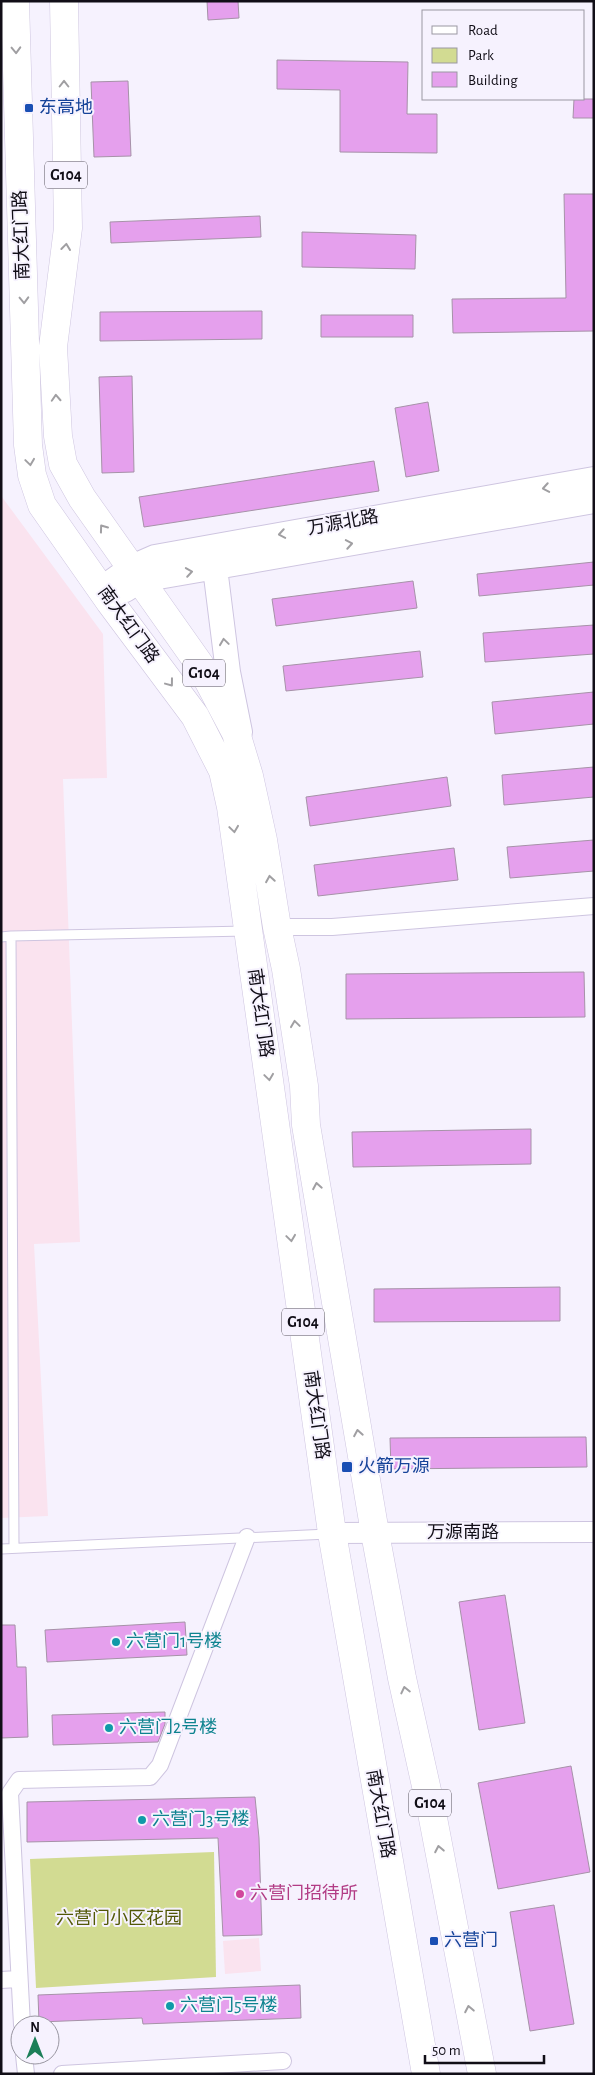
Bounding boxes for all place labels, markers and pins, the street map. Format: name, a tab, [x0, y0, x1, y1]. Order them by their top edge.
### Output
place label: 东高地	[39, 97, 93, 117]
marker: 东高地	[23, 102, 35, 114]
place label: 火箭万源	[358, 1456, 430, 1476]
marker: 火箭万源	[340, 1460, 354, 1474]
place label: 六营门1号楼	[126, 1631, 222, 1651]
marker: 六营门1号楼	[110, 1636, 122, 1648]
place label: 六营门2号楼	[119, 1717, 217, 1737]
marker: 六营门2号楼	[103, 1722, 115, 1734]
place label: 六营门3号楼	[152, 1809, 249, 1829]
marker: 六营门3号楼	[136, 1814, 148, 1826]
place label: 六营门招待所	[250, 1883, 358, 1903]
marker: 六营门招待所	[234, 1888, 246, 1900]
place label: 六营门	[444, 1930, 498, 1950]
marker: 六营门	[428, 1935, 440, 1947]
place label: 六营门5号楼	[180, 1995, 278, 2015]
marker: 六营门5号楼	[164, 2000, 176, 2012]

